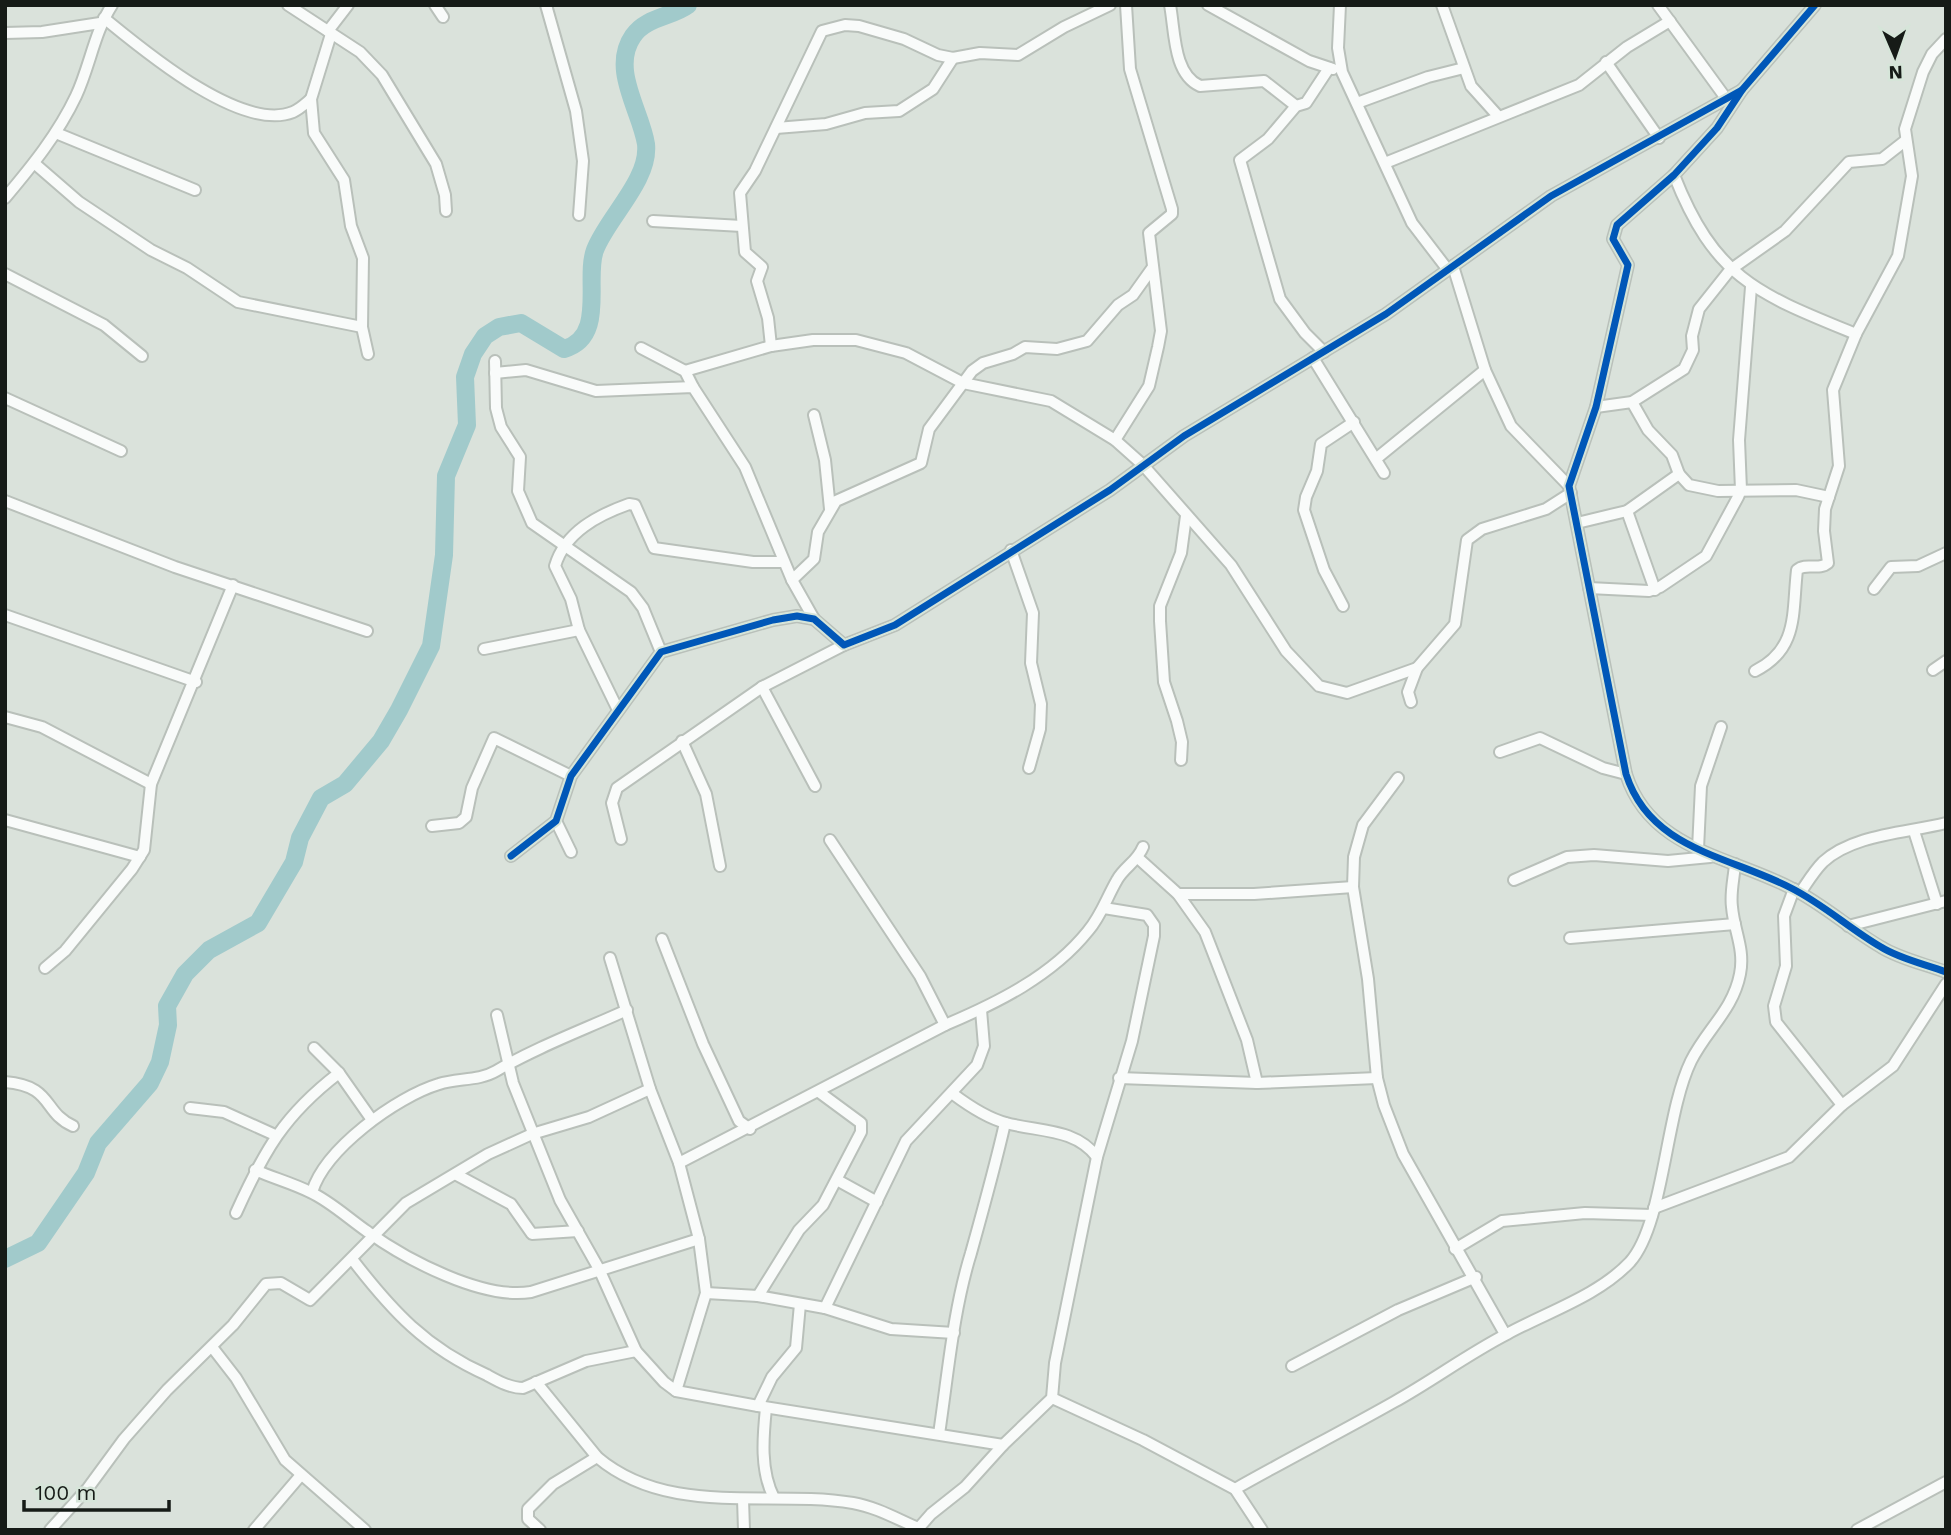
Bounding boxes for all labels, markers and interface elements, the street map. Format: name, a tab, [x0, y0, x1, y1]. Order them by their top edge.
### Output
north arrow	[1860, 21, 1930, 91]
text: N	[1888, 61, 1903, 84]
scale bar	[24, 1468, 170, 1512]
text: 100 m	[35, 1480, 97, 1505]

